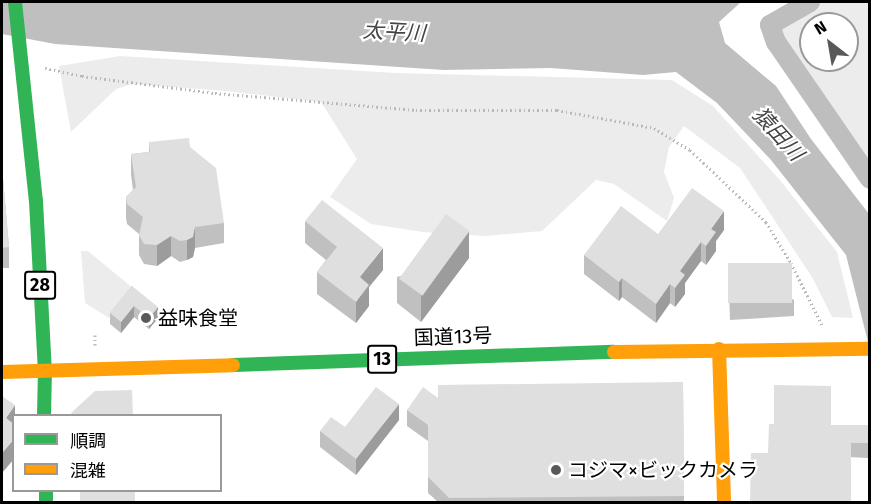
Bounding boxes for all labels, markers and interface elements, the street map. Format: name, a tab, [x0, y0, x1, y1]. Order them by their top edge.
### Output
north arrow	[799, 12, 859, 72]
text: N	[811, 17, 830, 39]
water label: 太平川	[362, 18, 426, 46]
water label: 猿田川	[748, 102, 808, 166]
road number: 28	[24, 270, 57, 300]
place label: 益味食堂	[158, 306, 238, 330]
marker: 益味食堂	[139, 311, 153, 325]
street label: 国道13号	[413, 324, 493, 350]
road number: 13	[367, 344, 397, 374]
legend	[12, 414, 222, 492]
text: 順調	[70, 430, 106, 452]
place label: コジマ×ビックカメラ	[568, 458, 758, 482]
text: 混雑	[70, 460, 106, 482]
marker: コジマ×ビックカメラ	[549, 463, 563, 477]

